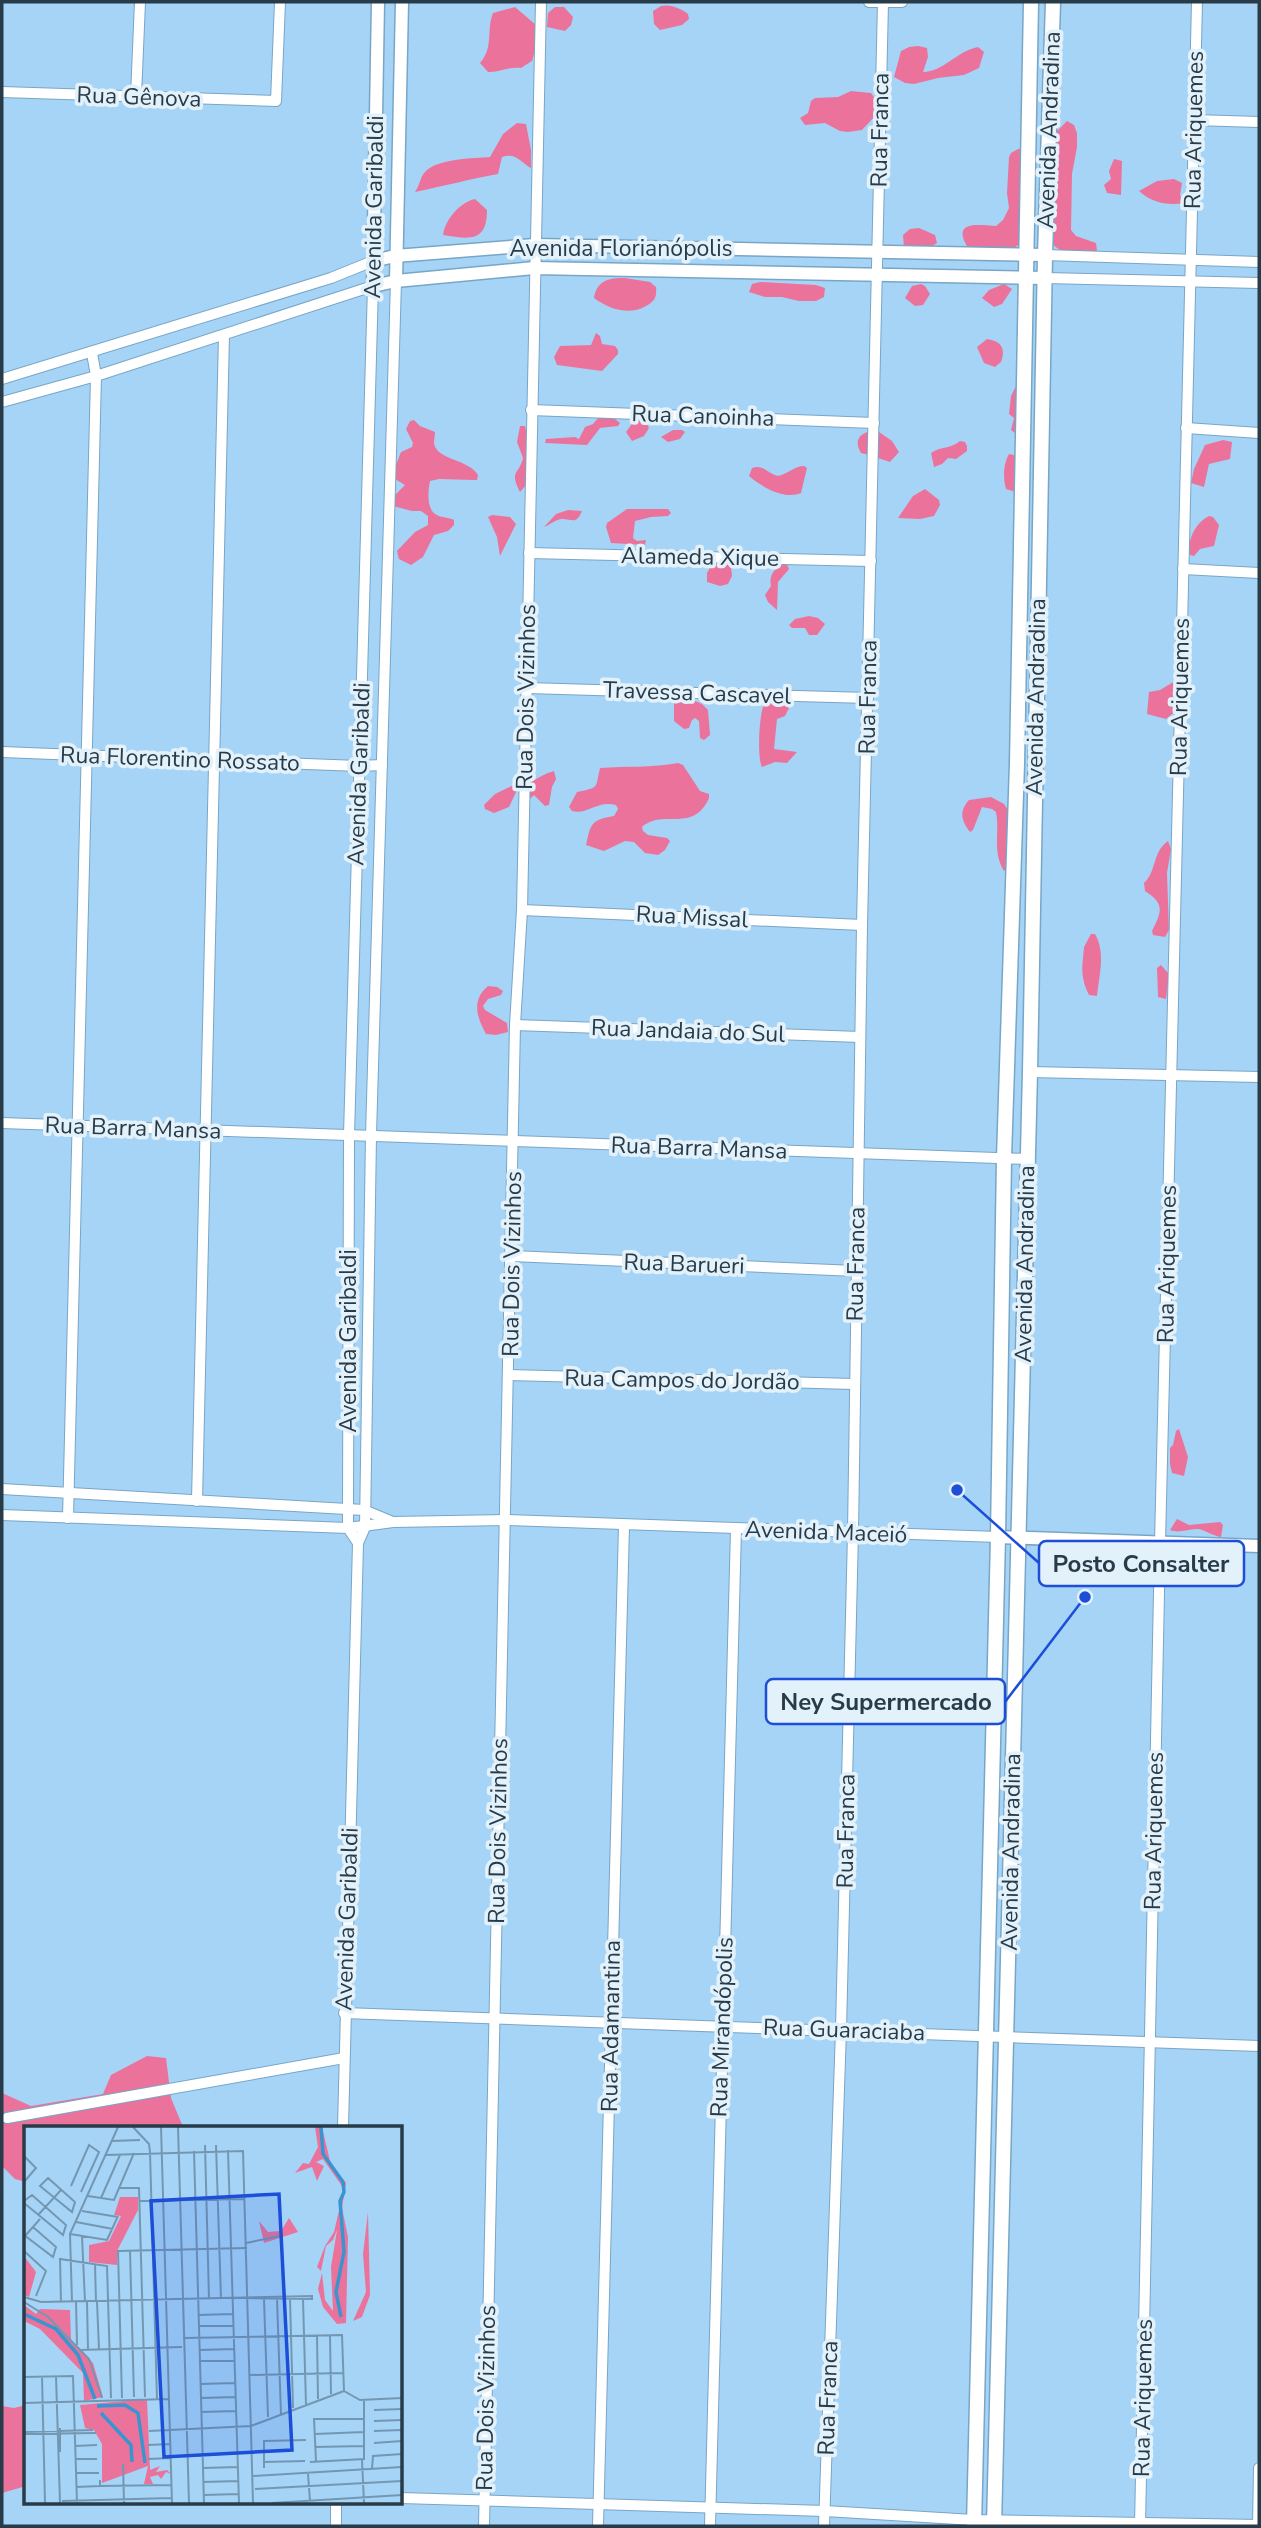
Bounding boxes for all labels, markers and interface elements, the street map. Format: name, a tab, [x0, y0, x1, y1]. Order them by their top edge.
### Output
street label: Avenida Andradina	[1030, 31, 1068, 229]
street label: Rua Ariquemes	[1177, 51, 1211, 209]
street label: Rua Franca	[863, 72, 897, 188]
street label: Rua Gênova	[76, 79, 202, 115]
street label: Avenida Garibaldi	[357, 115, 391, 299]
street label: Avenida Florianópolis	[509, 233, 733, 264]
street label: Rua Canoinha	[631, 398, 775, 434]
street label: Alameda Xique	[621, 540, 779, 574]
street label: Avenida Andradina	[1019, 598, 1053, 796]
street label: Rua Dois Vizinhos	[509, 604, 543, 790]
street label: Rua Ariquemes	[1163, 618, 1197, 776]
street label: Rua Franca	[851, 639, 885, 755]
street label: Travessa Cascavel	[602, 674, 792, 712]
street label: Avenida Garibaldi	[340, 682, 378, 866]
street label: Rua Florentino Rossato	[60, 739, 300, 779]
street label: Rua Missal	[635, 899, 749, 935]
street label: Rua Jandaia do Sul	[590, 1012, 786, 1050]
street label: Rua Barra Mansa	[44, 1109, 222, 1147]
street label: Rua Barra Mansa	[610, 1129, 788, 1167]
street label: Avenida Andradina	[1008, 1165, 1042, 1363]
street label: Rua Dois Vizinhos	[495, 1171, 529, 1357]
street label: Rua Ariquemes	[1150, 1185, 1184, 1343]
street label: Rua Franca	[839, 1206, 873, 1322]
street label: Rua Barueri	[623, 1246, 745, 1282]
street label: Avenida Garibaldi	[333, 1249, 364, 1433]
street label: Rua Campos do Jordão	[564, 1362, 800, 1398]
street label: Avenida Maceió	[744, 1514, 908, 1550]
callout: Posto Consalter	[1039, 1541, 1244, 1586]
text: Posto Consalter	[1053, 1548, 1230, 1580]
callout: Ney Supermercado	[766, 1679, 1005, 1724]
text: Ney Supermercado	[780, 1686, 992, 1718]
street label: Rua Dois Vizinhos	[481, 1738, 515, 1924]
street label: Rua Ariquemes	[1137, 1752, 1171, 1910]
street label: Avenida Andradina	[994, 1753, 1028, 1951]
street label: Rua Franca	[829, 1773, 863, 1889]
street label: Avenida Garibaldi	[328, 1827, 366, 2011]
street label: Rua Mirandópolis	[703, 1936, 741, 2118]
street label: Rua Adamantina	[594, 1940, 628, 2112]
street label: Rua Guaraciaba	[762, 2012, 926, 2048]
inset map	[24, 2126, 402, 2504]
street label: Rua Dois Vizinhos	[469, 2305, 503, 2491]
street label: Rua Ariquemes	[1126, 2319, 1160, 2477]
street label: Rua Franca	[811, 2340, 845, 2456]

